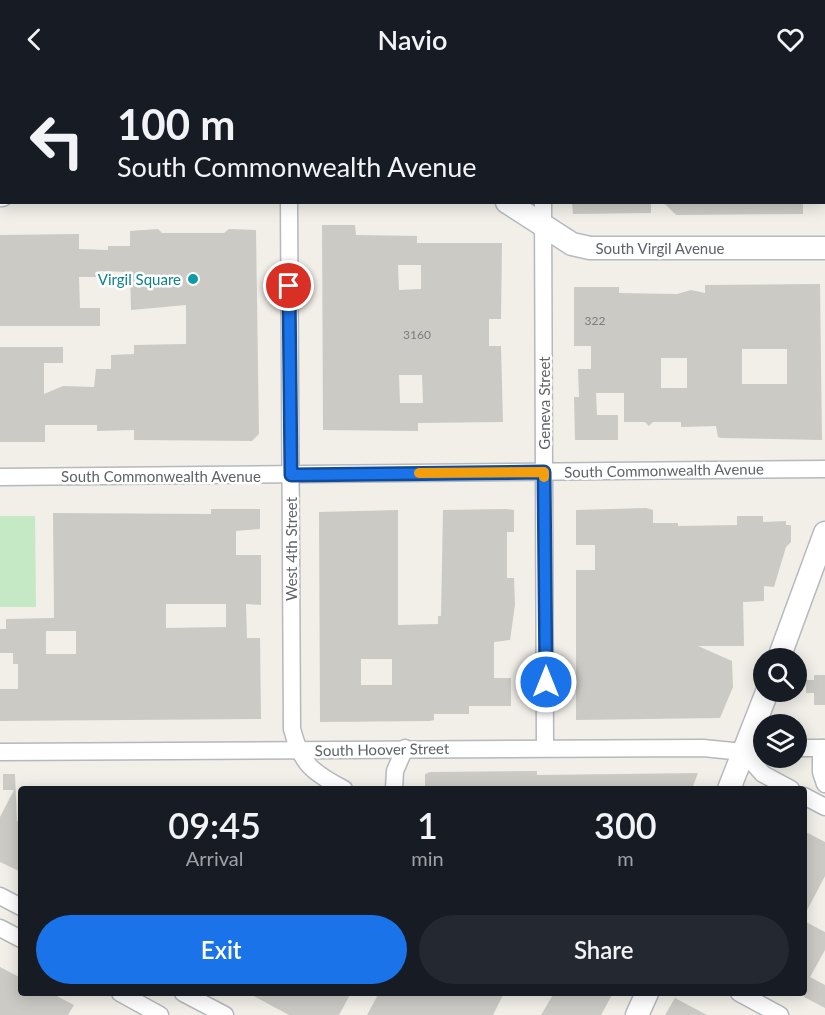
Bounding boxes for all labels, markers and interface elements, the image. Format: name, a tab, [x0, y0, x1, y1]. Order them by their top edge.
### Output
icon: back	[18, 23, 51, 56]
text: Navio	[378, 23, 447, 56]
icon: heart	[774, 23, 807, 56]
text: 100 m	[117, 99, 235, 149]
icon: left	[18, 102, 96, 180]
text: South Commonwealth Avenue	[117, 150, 477, 183]
street label: South Virgil Avenue	[596, 239, 725, 257]
pin	[263, 260, 314, 311]
icon: arrive	[272, 269, 305, 302]
place label: Virgil Square	[98, 270, 181, 288]
marker: Virgil Square	[186, 272, 200, 286]
house number: 322	[585, 313, 605, 328]
house number: 3160	[403, 327, 431, 342]
street label: Geneva Street	[535, 356, 553, 450]
street label: South Commonwealth Avenue	[564, 459, 764, 481]
street label: South Commonwealth Avenue	[61, 467, 261, 485]
street label: West 4th Street	[282, 496, 300, 601]
map controls	[753, 648, 807, 768]
button: search	[753, 648, 807, 702]
position arrow	[514, 650, 578, 714]
button: layers	[753, 714, 807, 768]
street label: South Hoover Street	[315, 739, 450, 759]
text: 09:45	[168, 803, 261, 847]
text: 1	[417, 803, 438, 847]
text: 300	[594, 803, 657, 847]
text: Arrival	[186, 846, 243, 870]
text: min	[411, 846, 444, 870]
text: m	[617, 846, 634, 870]
button: Exit	[36, 915, 407, 984]
button: Share	[419, 915, 789, 984]

